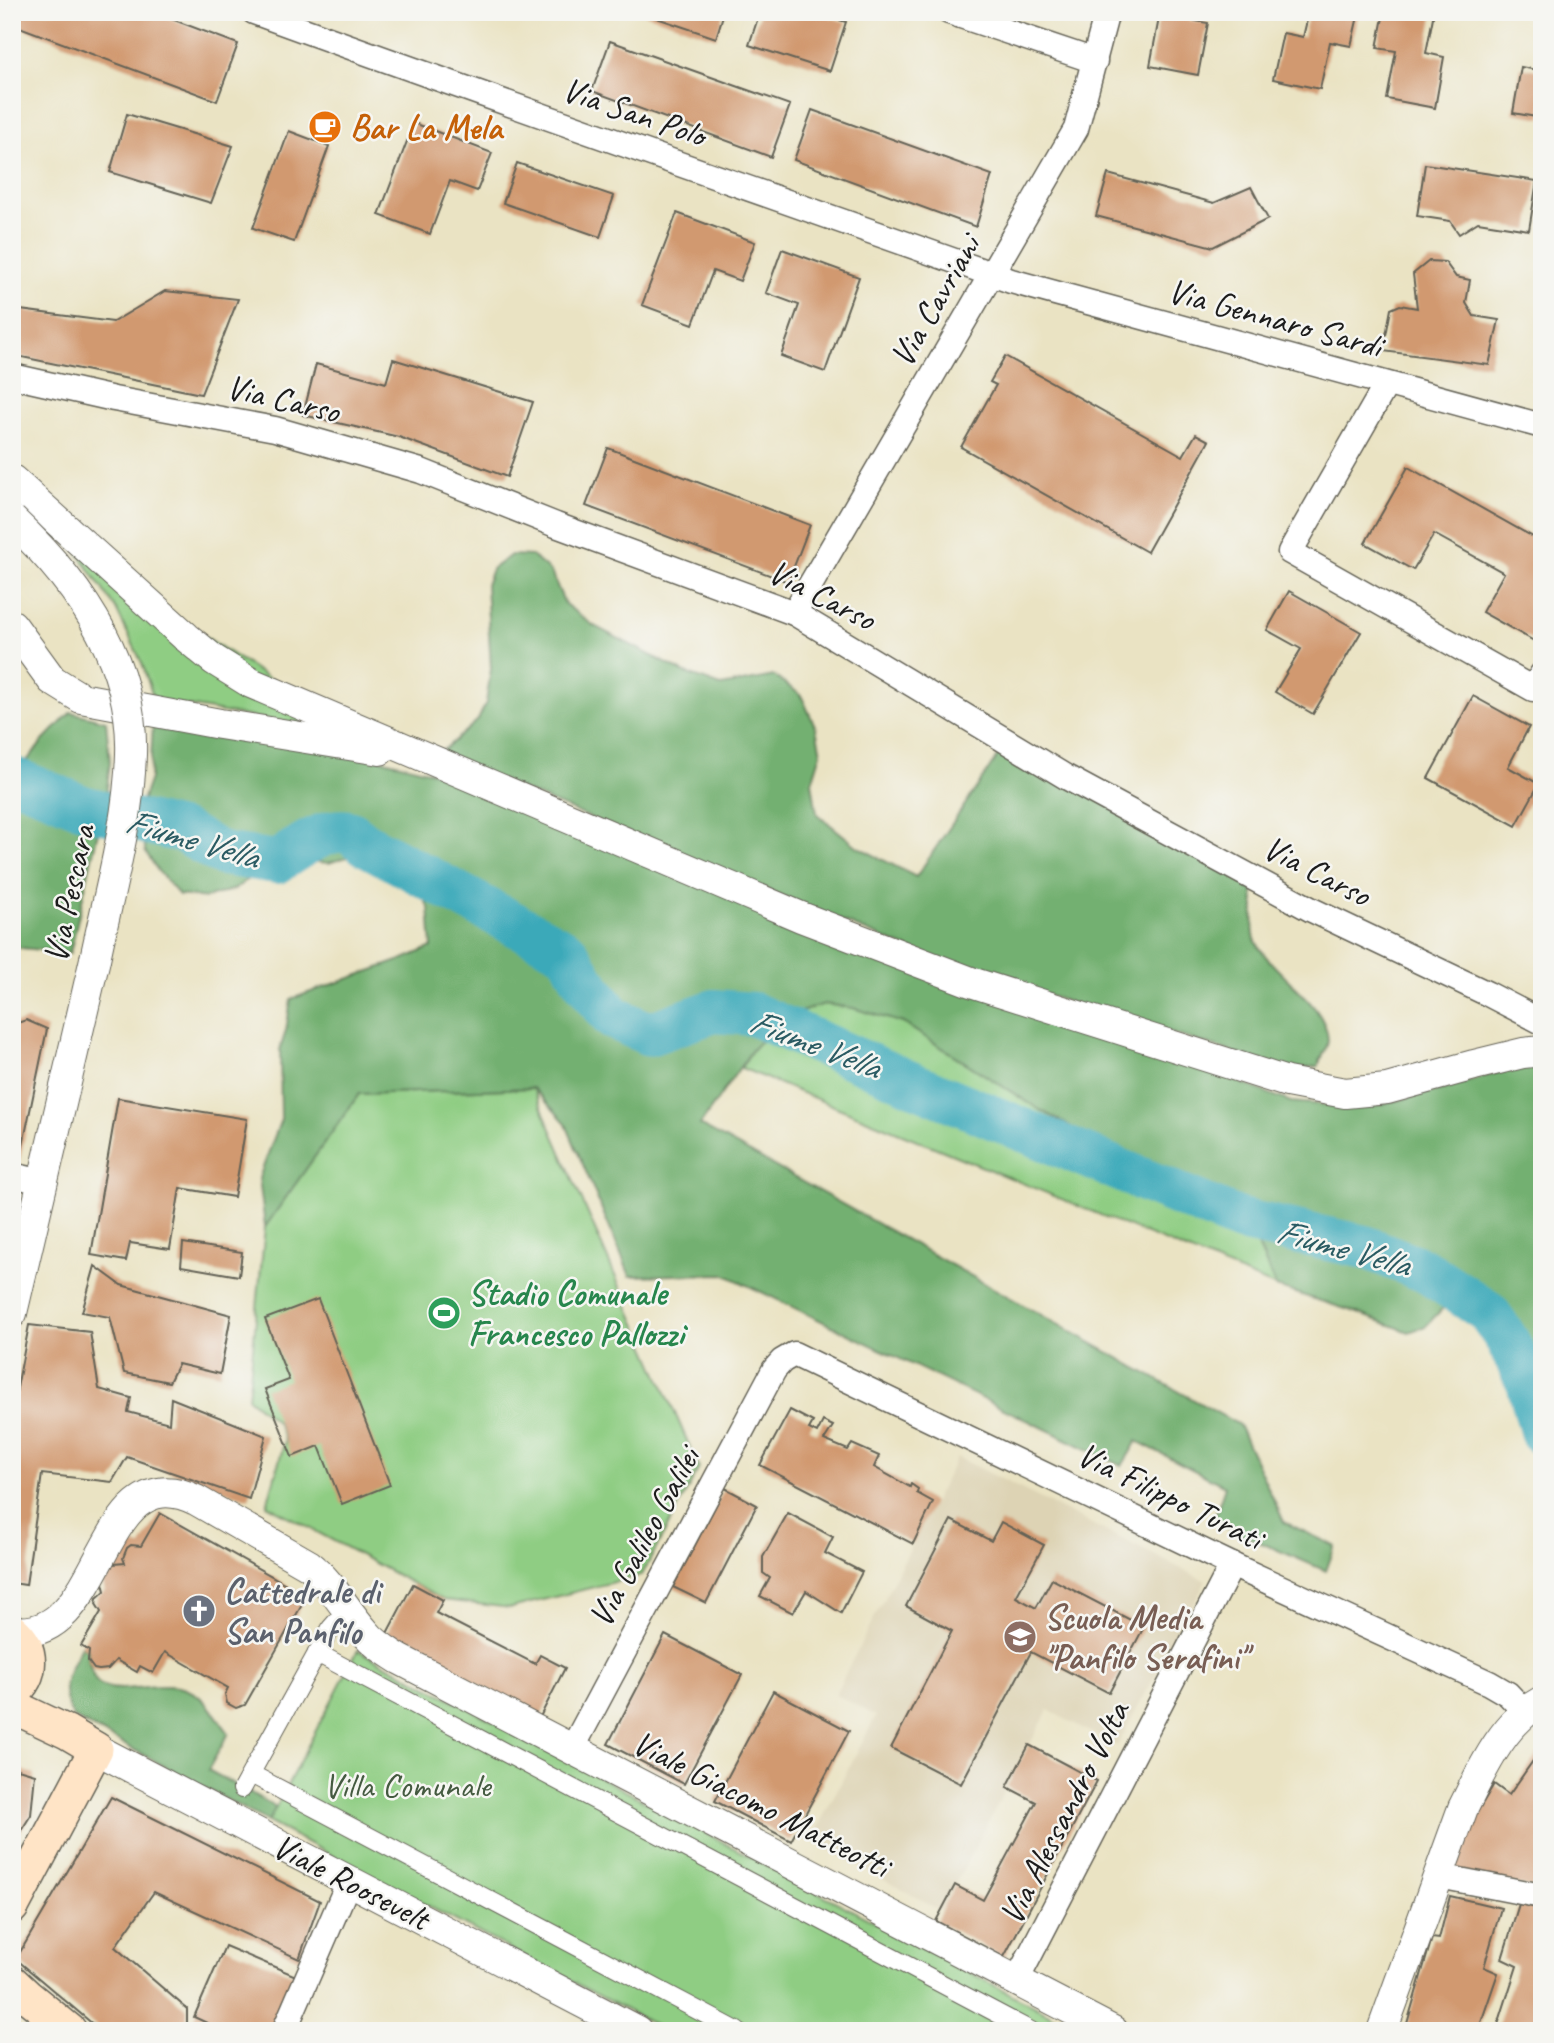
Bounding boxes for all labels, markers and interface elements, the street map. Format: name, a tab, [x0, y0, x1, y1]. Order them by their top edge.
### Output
street label: Via San Polo	[557, 67, 715, 159]
place label: Bar La Mela	[350, 105, 505, 150]
cafe icon: Bar La Mela	[306, 108, 344, 146]
street label: Via Cavriani	[879, 223, 993, 375]
street label: Via Gennaro Sardi	[1163, 268, 1391, 369]
street label: Via Carso	[222, 364, 345, 434]
street label: Via Carso	[761, 549, 885, 642]
water label: Fiume Vella	[120, 797, 267, 880]
street label: Via Pescara	[32, 819, 106, 967]
street label: Via Carso	[1256, 825, 1380, 918]
water label: Fiume Vella	[743, 997, 890, 1090]
water label: Fiume Vella	[1271, 1207, 1418, 1288]
place label: Stadio Comunale Francesco Pallozzi	[468, 1271, 689, 1356]
sports icon: Stadio Comunale Francesco Pallozzi	[425, 1294, 463, 1332]
street label: Via Filippo Turati	[1070, 1432, 1274, 1562]
street label: Via Galileo Galilei	[578, 1435, 712, 1635]
place label: Cattedrale di San Panfilo	[224, 1569, 384, 1654]
church icon: Cattedrale di San Panfilo	[180, 1592, 218, 1630]
place label: Scuola Media "Panfilo Serafini"	[1044, 1595, 1255, 1680]
school or university icon: Scuola Media "Panfilo Serafini"	[1001, 1618, 1039, 1656]
street label: Via Alessandro Volta	[988, 1691, 1141, 1932]
street label: Viale Giacomo Matteotti	[625, 1720, 901, 1890]
park label: Villa Comunale	[324, 1763, 493, 1808]
street label: Viale Roosevelt	[265, 1823, 440, 1942]

